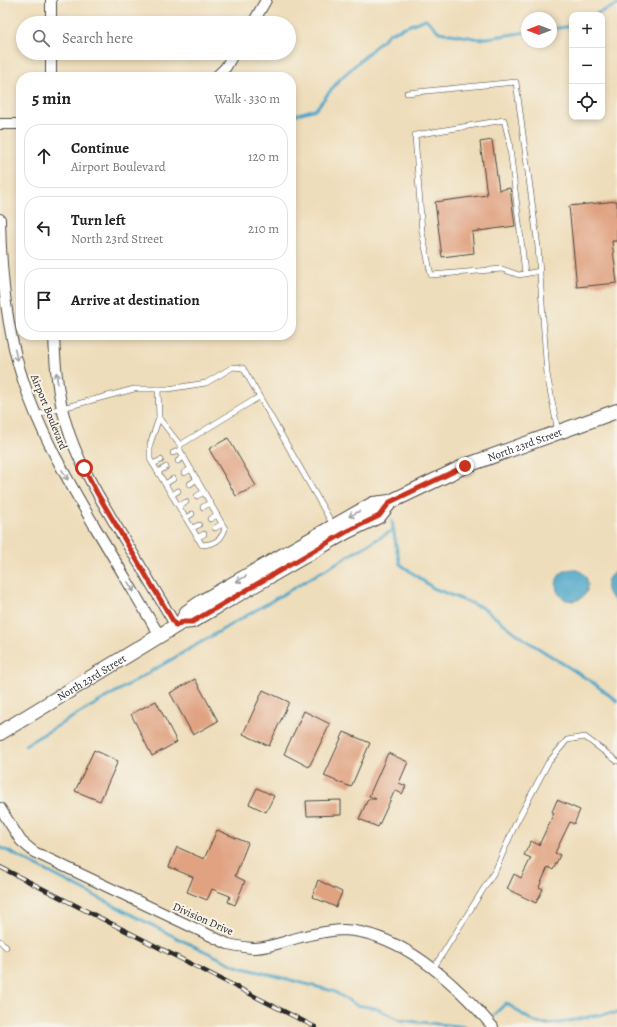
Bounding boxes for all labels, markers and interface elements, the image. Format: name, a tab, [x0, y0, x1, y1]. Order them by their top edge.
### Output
north arrow	[521, 12, 557, 48]
map controls	[569, 12, 605, 120]
button: +	[569, 12, 605, 48]
search box	[16, 16, 296, 60]
icon: search	[30, 27, 52, 49]
text: Search here	[62, 28, 133, 48]
button: −	[569, 48, 605, 84]
button: locate	[569, 84, 605, 120]
text: 5 min	[32, 87, 71, 110]
text: Walk · 330 m	[214, 90, 280, 107]
text: Continue	[71, 138, 129, 158]
icon: ahead	[33, 145, 55, 167]
text: 120 m	[248, 148, 279, 165]
text: Airport Boulevard	[71, 158, 166, 175]
text: Turn left	[71, 210, 126, 230]
icon: left	[33, 217, 55, 239]
text: 210 m	[248, 220, 279, 237]
text: North 23rd Street	[71, 230, 163, 247]
icon: arrive	[33, 289, 55, 311]
text: Arrive at destination	[71, 290, 200, 310]
one-way arrow	[12, 348, 20, 361]
street label: Airport Boulevard	[27, 371, 71, 452]
one-way arrow	[53, 372, 61, 385]
street label: North 23rd Street	[485, 424, 564, 465]
route end	[456, 457, 474, 475]
route start	[75, 459, 93, 477]
one-way arrow	[61, 469, 69, 481]
one-way arrow	[348, 511, 360, 518]
one-way arrow	[235, 576, 247, 584]
one-way arrow	[127, 581, 135, 593]
street label: North 23rd Street	[54, 650, 129, 704]
street label: Division Drive	[170, 899, 236, 939]

